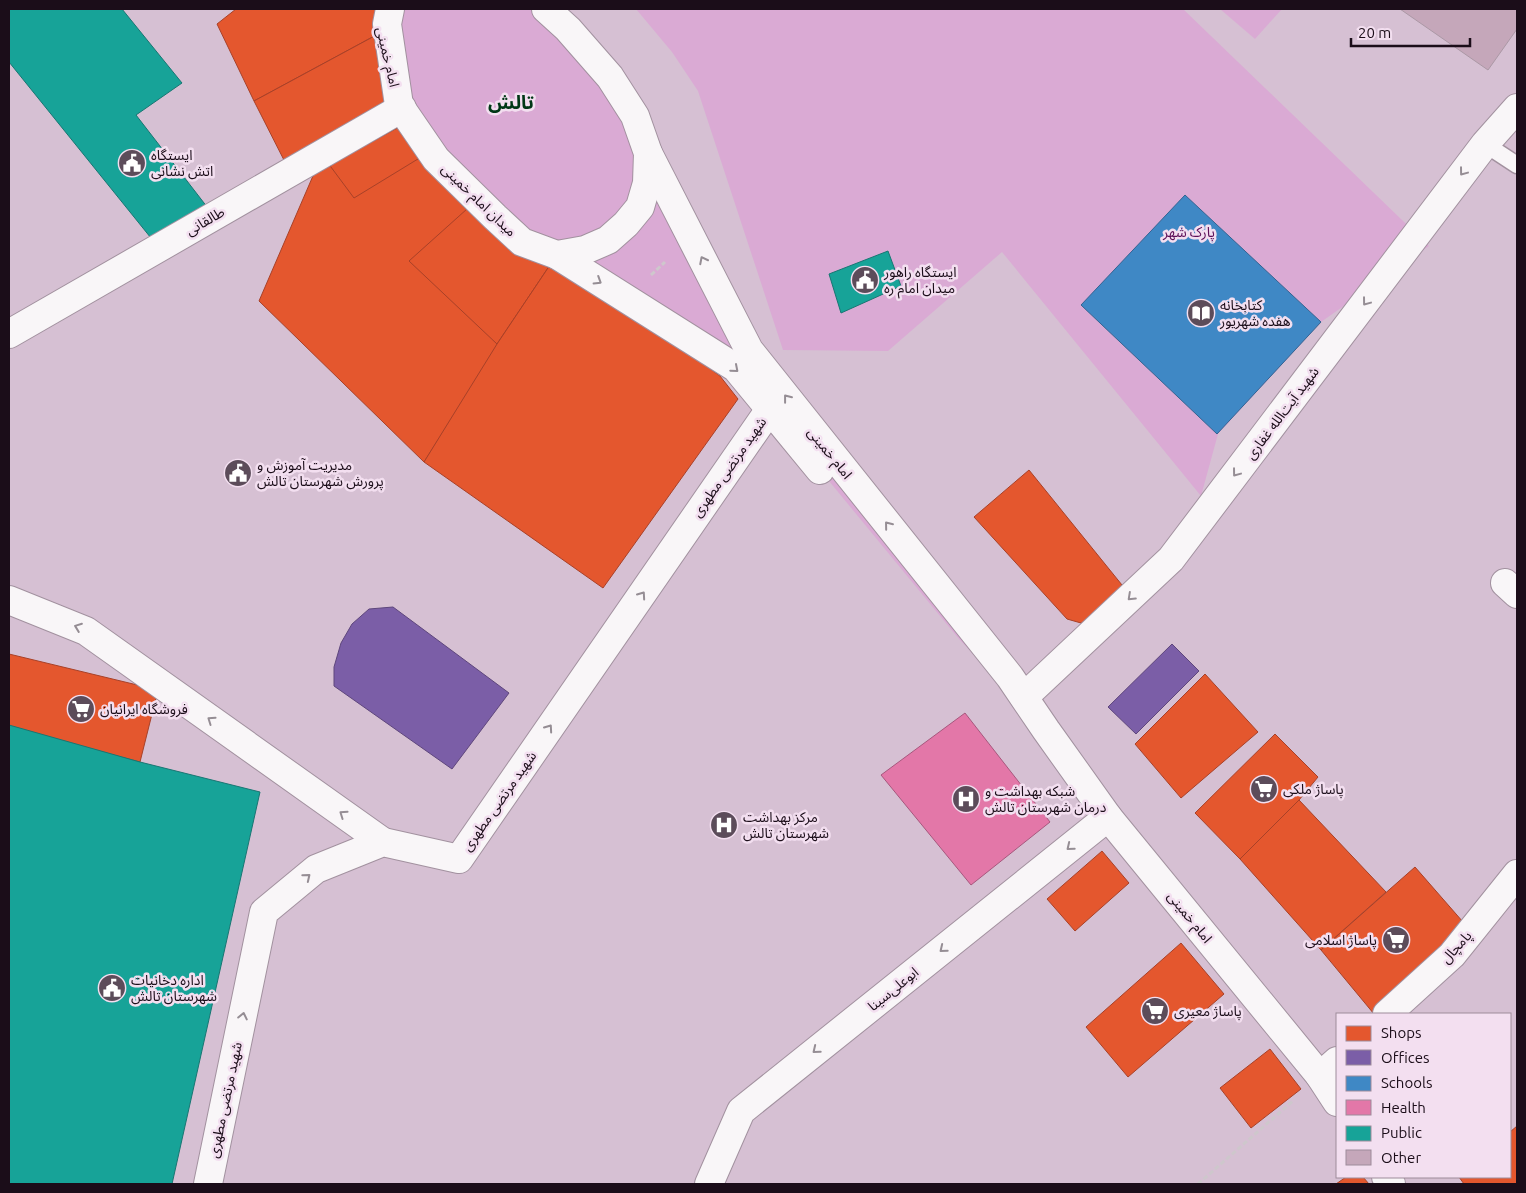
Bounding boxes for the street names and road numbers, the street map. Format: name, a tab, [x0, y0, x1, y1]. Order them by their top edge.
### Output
street label: امام خمینی	[370, 25, 403, 89]
street label: میدان امام خمینی	[436, 160, 520, 242]
street label: طالقانی	[183, 204, 228, 239]
street label: شهید آیت‌الله غفاری	[1242, 364, 1323, 463]
street label: شهید مرتضی مطهری	[689, 414, 770, 520]
street label: امام خمینی	[802, 424, 856, 484]
street label: شهید مرتضی مطهری	[459, 748, 540, 854]
street label: امام خمینی	[1162, 888, 1216, 948]
street label: پامچال	[1437, 927, 1476, 968]
street label: ابوعلی‌سینا	[865, 964, 922, 1015]
street label: شهید مرتضی مطهری	[205, 1041, 246, 1160]

